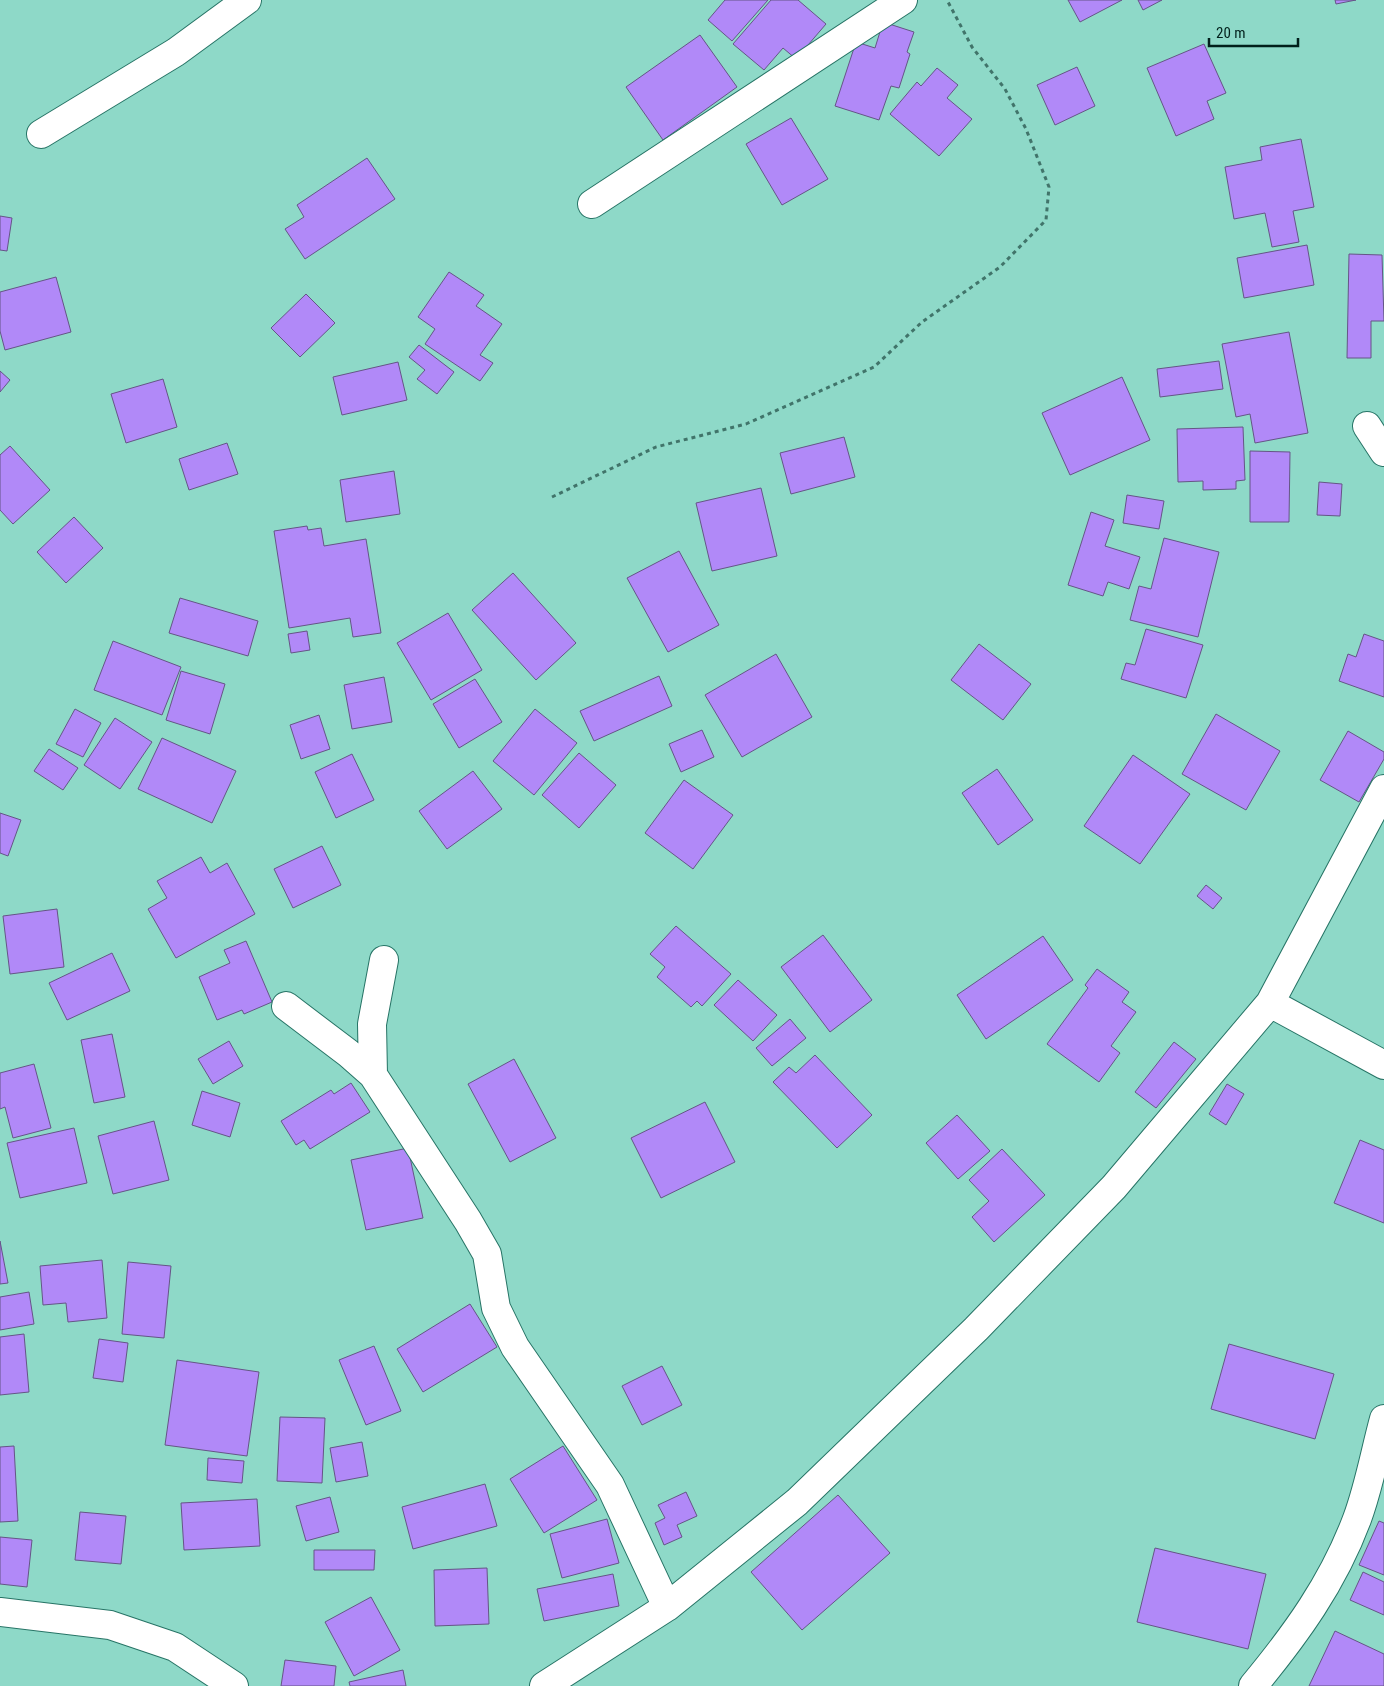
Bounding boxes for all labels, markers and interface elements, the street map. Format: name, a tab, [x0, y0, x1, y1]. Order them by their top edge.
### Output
scale bar	[1209, 15, 1298, 47]
text: 20 m	[1216, 24, 1246, 42]

